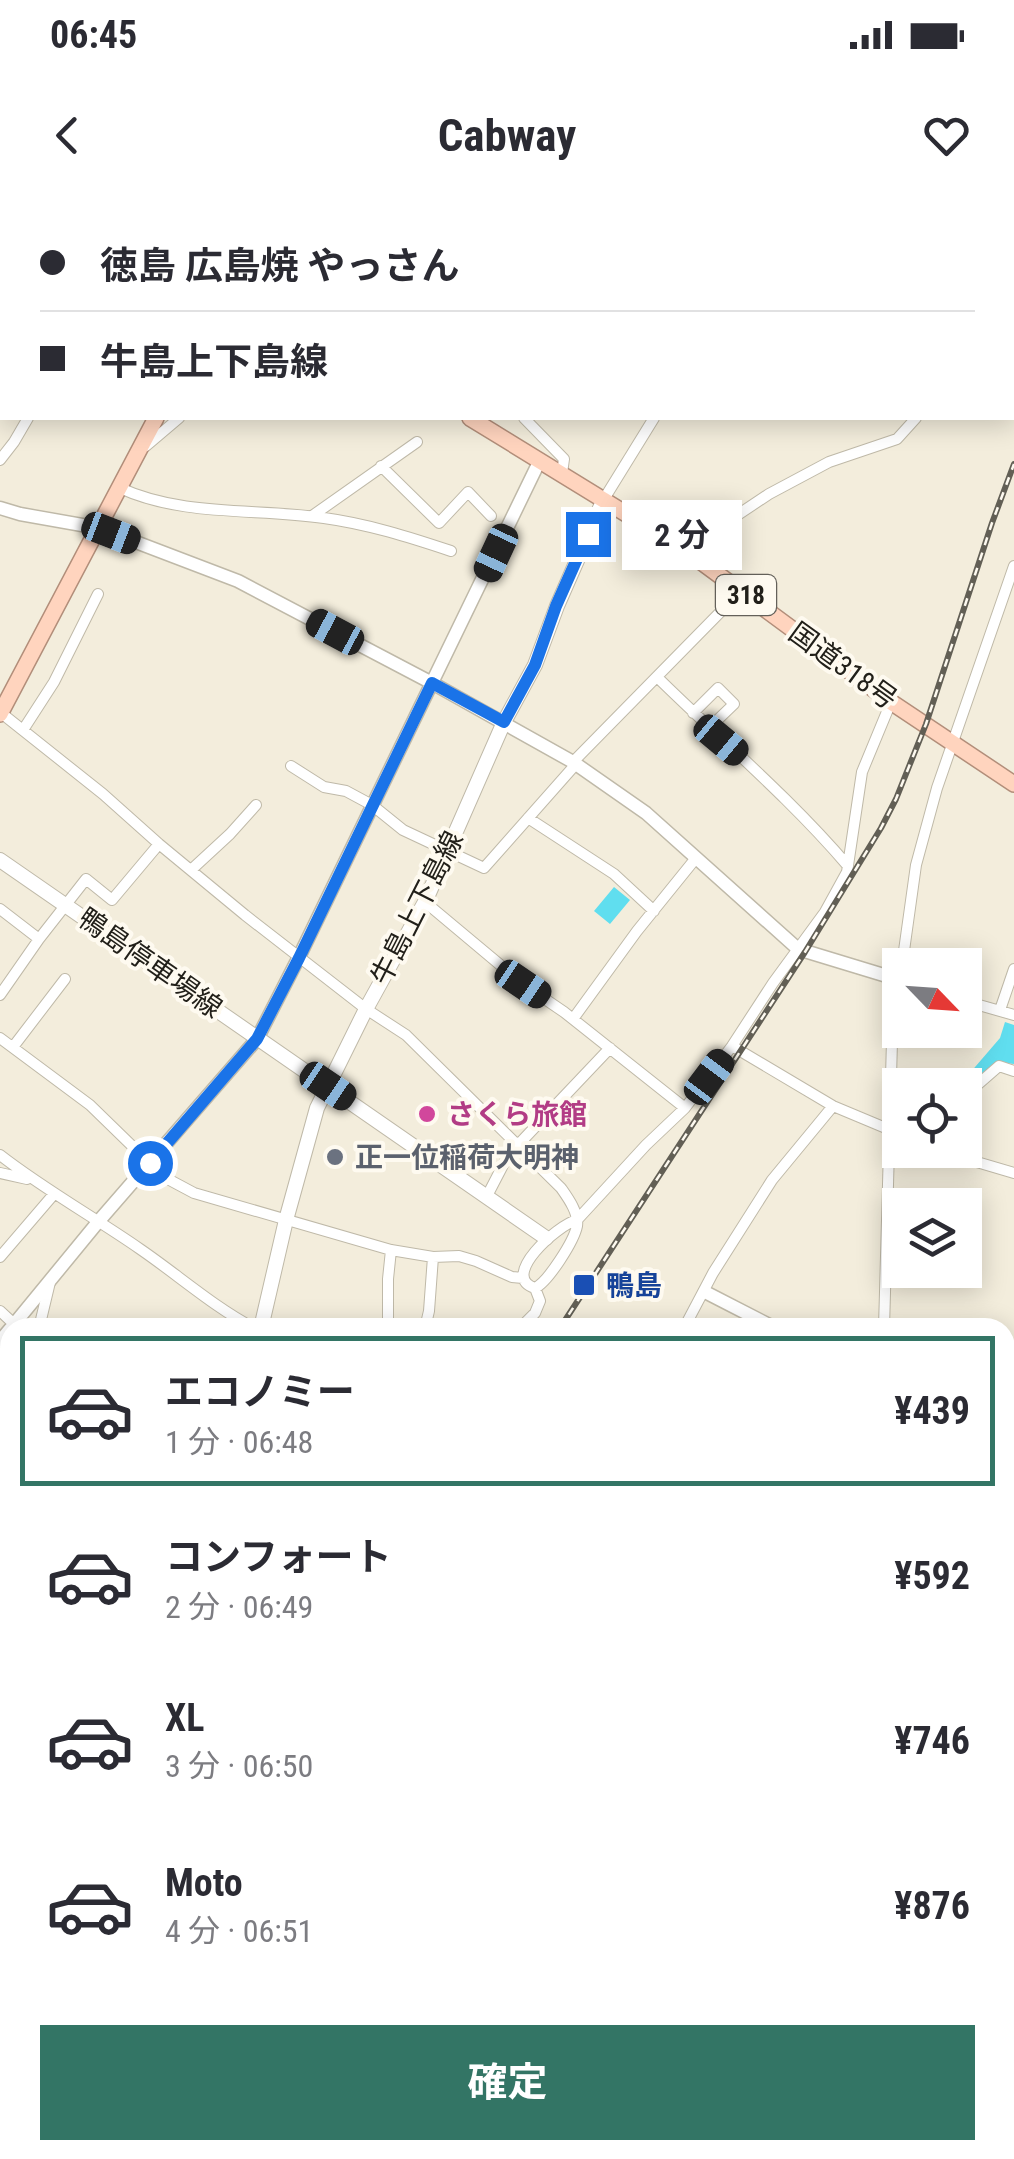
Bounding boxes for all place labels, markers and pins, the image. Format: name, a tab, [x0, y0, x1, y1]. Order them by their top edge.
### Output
place label: さくら旅館	[447, 1098, 587, 1131]
marker: さくら旅館	[416, 1103, 438, 1125]
place label: 正一位稲荷大明神	[355, 1141, 579, 1174]
marker: 正一位稲荷大明神	[324, 1146, 346, 1168]
place label: 鴨島	[606, 1269, 662, 1302]
marker: 鴨島	[571, 1272, 597, 1298]

